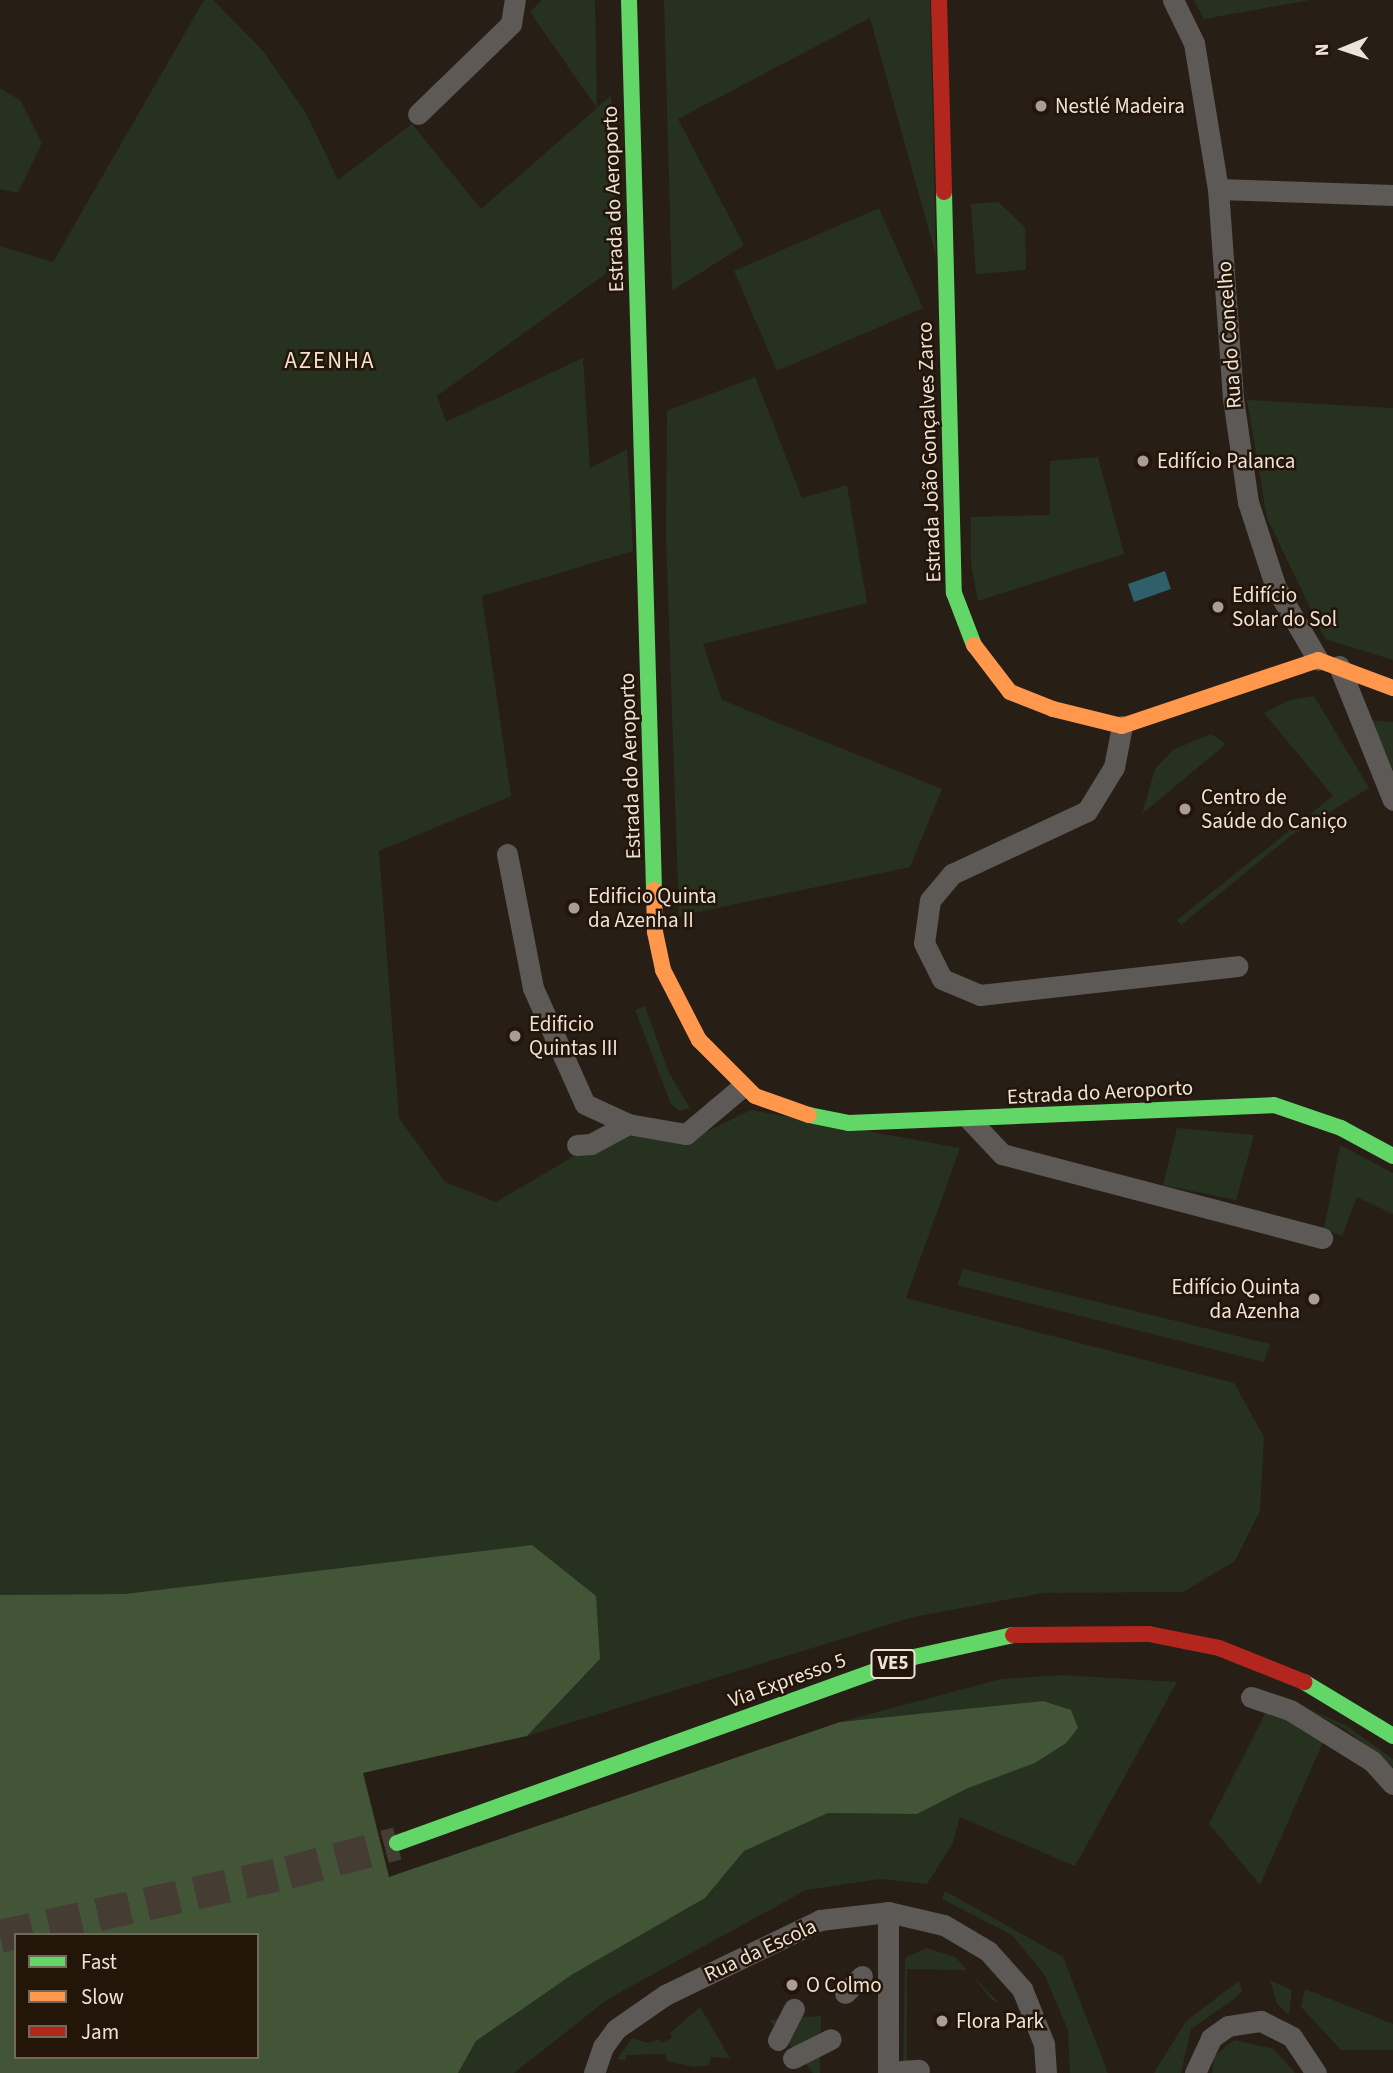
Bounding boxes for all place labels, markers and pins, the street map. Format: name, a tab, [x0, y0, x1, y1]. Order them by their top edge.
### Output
place label: Nestlé Madeira	[1055, 93, 1185, 119]
marker: Nestlé Madeira	[1033, 98, 1049, 114]
place label: Edifício Palanca	[1157, 448, 1295, 474]
marker: Edifício Palanca	[1135, 453, 1151, 469]
place label: Edifício Solar do Sol	[1232, 582, 1337, 632]
marker: Edifício Solar do Sol	[1210, 599, 1226, 615]
place label: Centro de Saúde do Caniço	[1201, 784, 1347, 834]
marker: Centro de Saúde do Caniço	[1175, 799, 1195, 819]
place label: Edificio Quinta da Azenha II	[588, 883, 717, 933]
marker: Edificio Quinta da Azenha II	[566, 900, 582, 916]
place label: Edificio Quintas III	[529, 1011, 618, 1061]
marker: Edificio Quintas III	[507, 1028, 523, 1044]
place label: Edifício Quinta da Azenha	[1171, 1274, 1300, 1324]
marker: Edifício Quinta da Azenha	[1306, 1291, 1322, 1307]
place label: O Colmo	[806, 1972, 882, 1998]
marker: O Colmo	[784, 1977, 800, 1993]
place label: Flora Park	[956, 2008, 1044, 2034]
marker: Flora Park	[934, 2013, 950, 2029]

